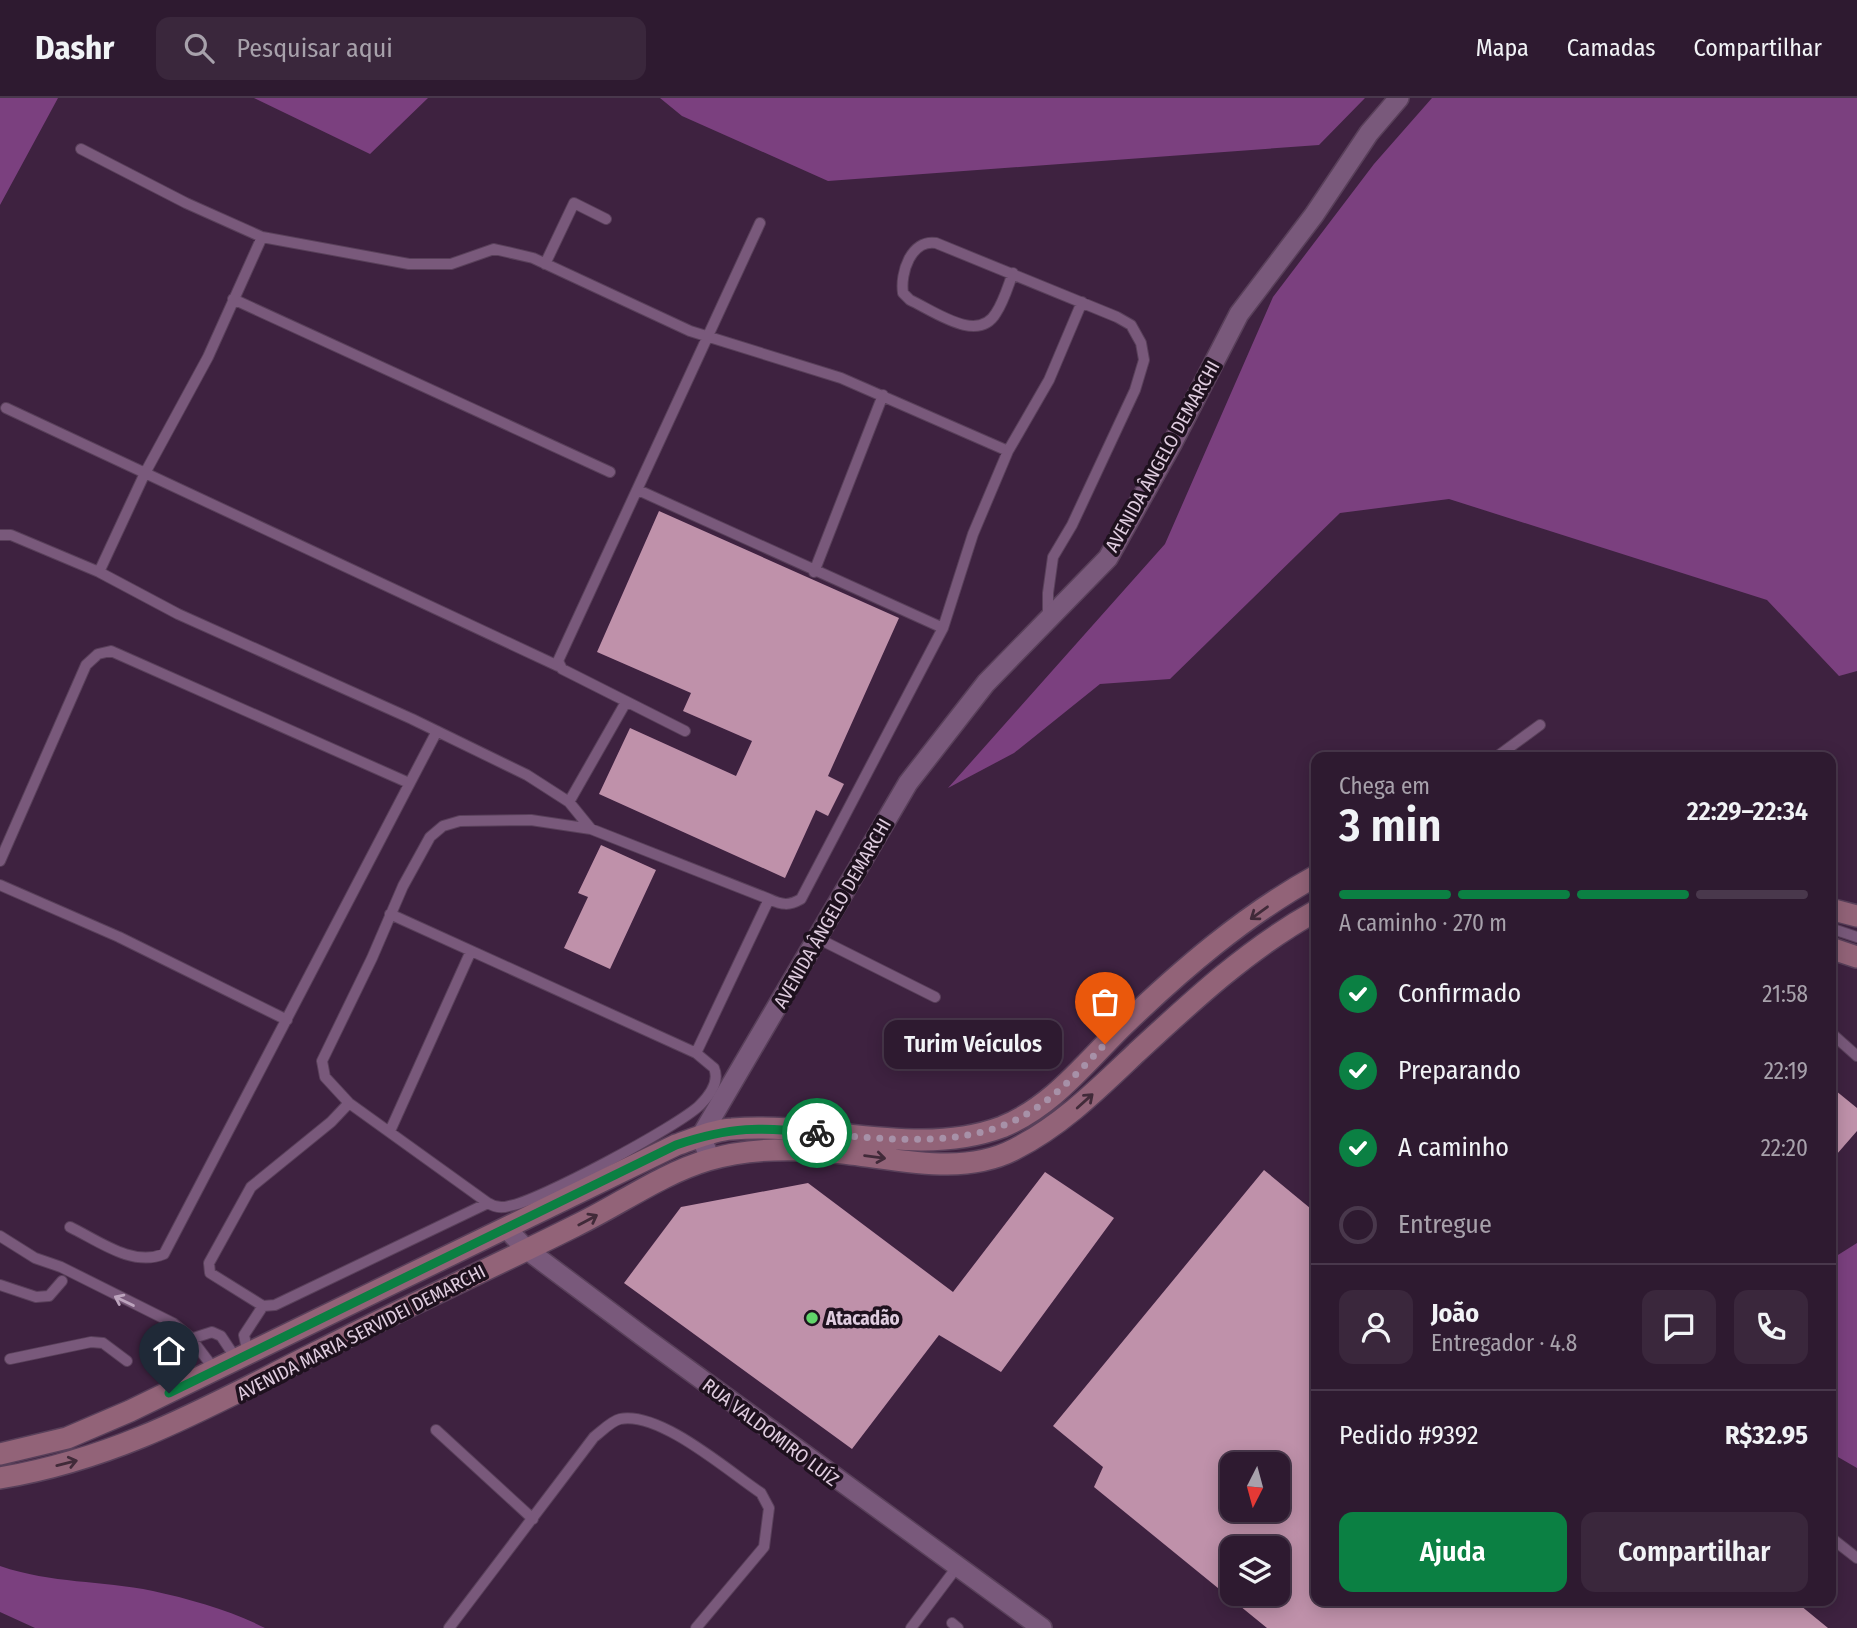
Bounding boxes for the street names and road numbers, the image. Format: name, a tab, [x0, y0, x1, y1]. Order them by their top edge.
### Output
street label: AVENIDA ÂNGELO DEMARCHI	[1100, 357, 1225, 556]
street label: AVENIDA ÂNGELO DEMARCHI	[769, 814, 896, 1012]
street label: AVENIDA MARIA SERVIDEI DEMARCHI	[233, 1260, 489, 1405]
street label: RUA VALDOMIRO LUÍZ	[698, 1374, 843, 1491]

